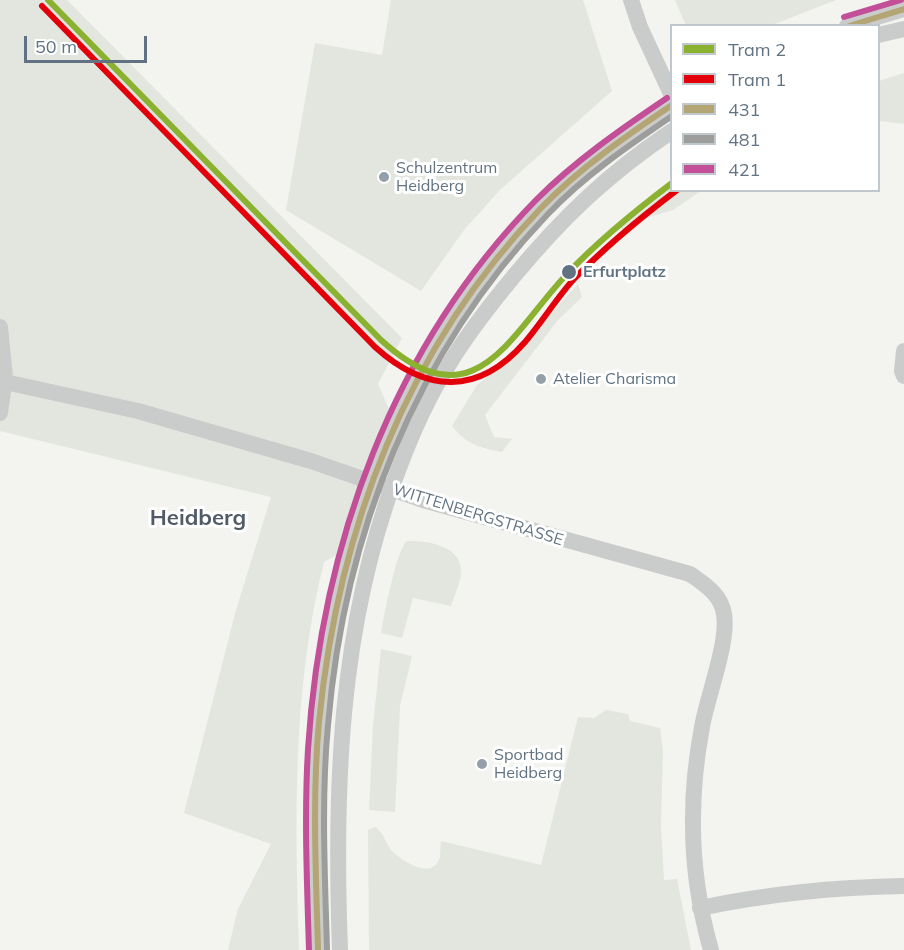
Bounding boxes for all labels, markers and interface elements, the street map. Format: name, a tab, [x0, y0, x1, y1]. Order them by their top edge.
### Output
scale bar	[27, 24, 150, 62]
legend	[670, 24, 880, 192]
text: 50 m	[35, 35, 77, 58]
text: Tram 2	[728, 38, 786, 61]
text: Tram 1	[728, 68, 786, 91]
text: 431	[728, 98, 760, 121]
text: 481	[728, 128, 760, 151]
place label: Schulzentrum Heidberg	[396, 158, 497, 196]
text: 421	[728, 158, 760, 181]
marker: Schulzentrum Heidberg	[377, 170, 391, 184]
place label: Erfurtplatz	[583, 262, 666, 282]
marker: Erfurtplatz	[560, 263, 578, 281]
place label: Atelier Charisma	[553, 369, 676, 389]
marker: Atelier Charisma	[534, 372, 548, 386]
street label: WITTENBERGSTRASSE	[391, 480, 565, 550]
district label: Heidberg	[150, 505, 246, 531]
place label: Sportbad Heidberg	[494, 745, 563, 783]
marker: Sportbad Heidberg	[475, 757, 489, 771]

